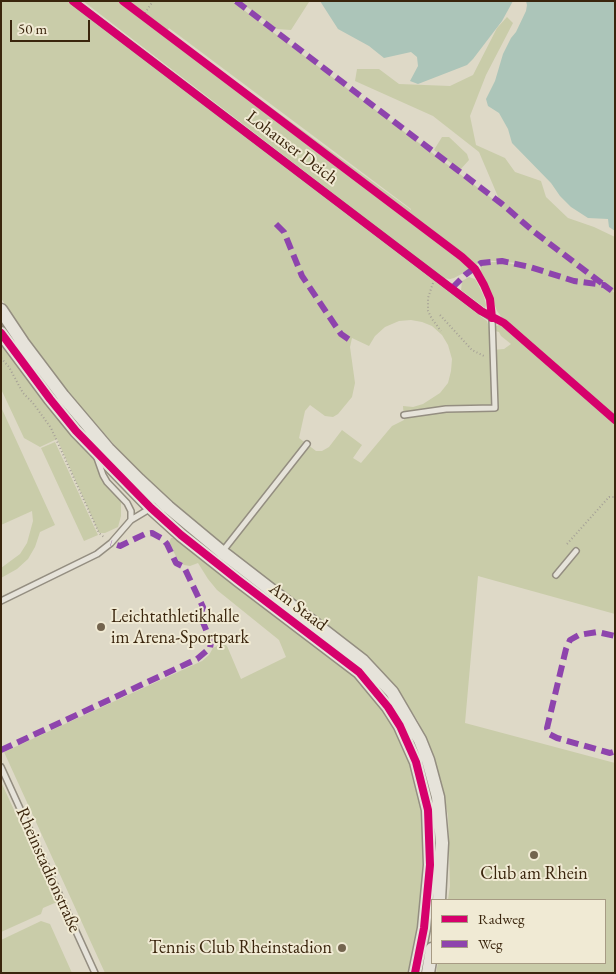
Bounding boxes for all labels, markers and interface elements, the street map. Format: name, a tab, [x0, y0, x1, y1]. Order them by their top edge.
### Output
scale bar	[12, 10, 92, 42]
text: 50 m	[18, 19, 47, 38]
street label: Lohauser Deich	[242, 107, 342, 189]
street label: Am Staad	[265, 578, 331, 636]
place label: Leichtathletikhalle im Arena-Sportpark	[111, 606, 249, 649]
marker: Leichtathletikhalle im Arena-Sportpark	[95, 621, 107, 633]
street label: Rheinstadionstraße	[11, 804, 85, 936]
marker: Club am Rhein	[528, 849, 540, 861]
place label: Club am Rhein	[480, 863, 588, 885]
legend	[431, 899, 606, 964]
text: Radweg	[478, 909, 525, 928]
text: Weg	[478, 934, 503, 953]
place label: Tennis Club Rheinstadion	[149, 937, 332, 959]
marker: Tennis Club Rheinstadion	[336, 942, 348, 954]

